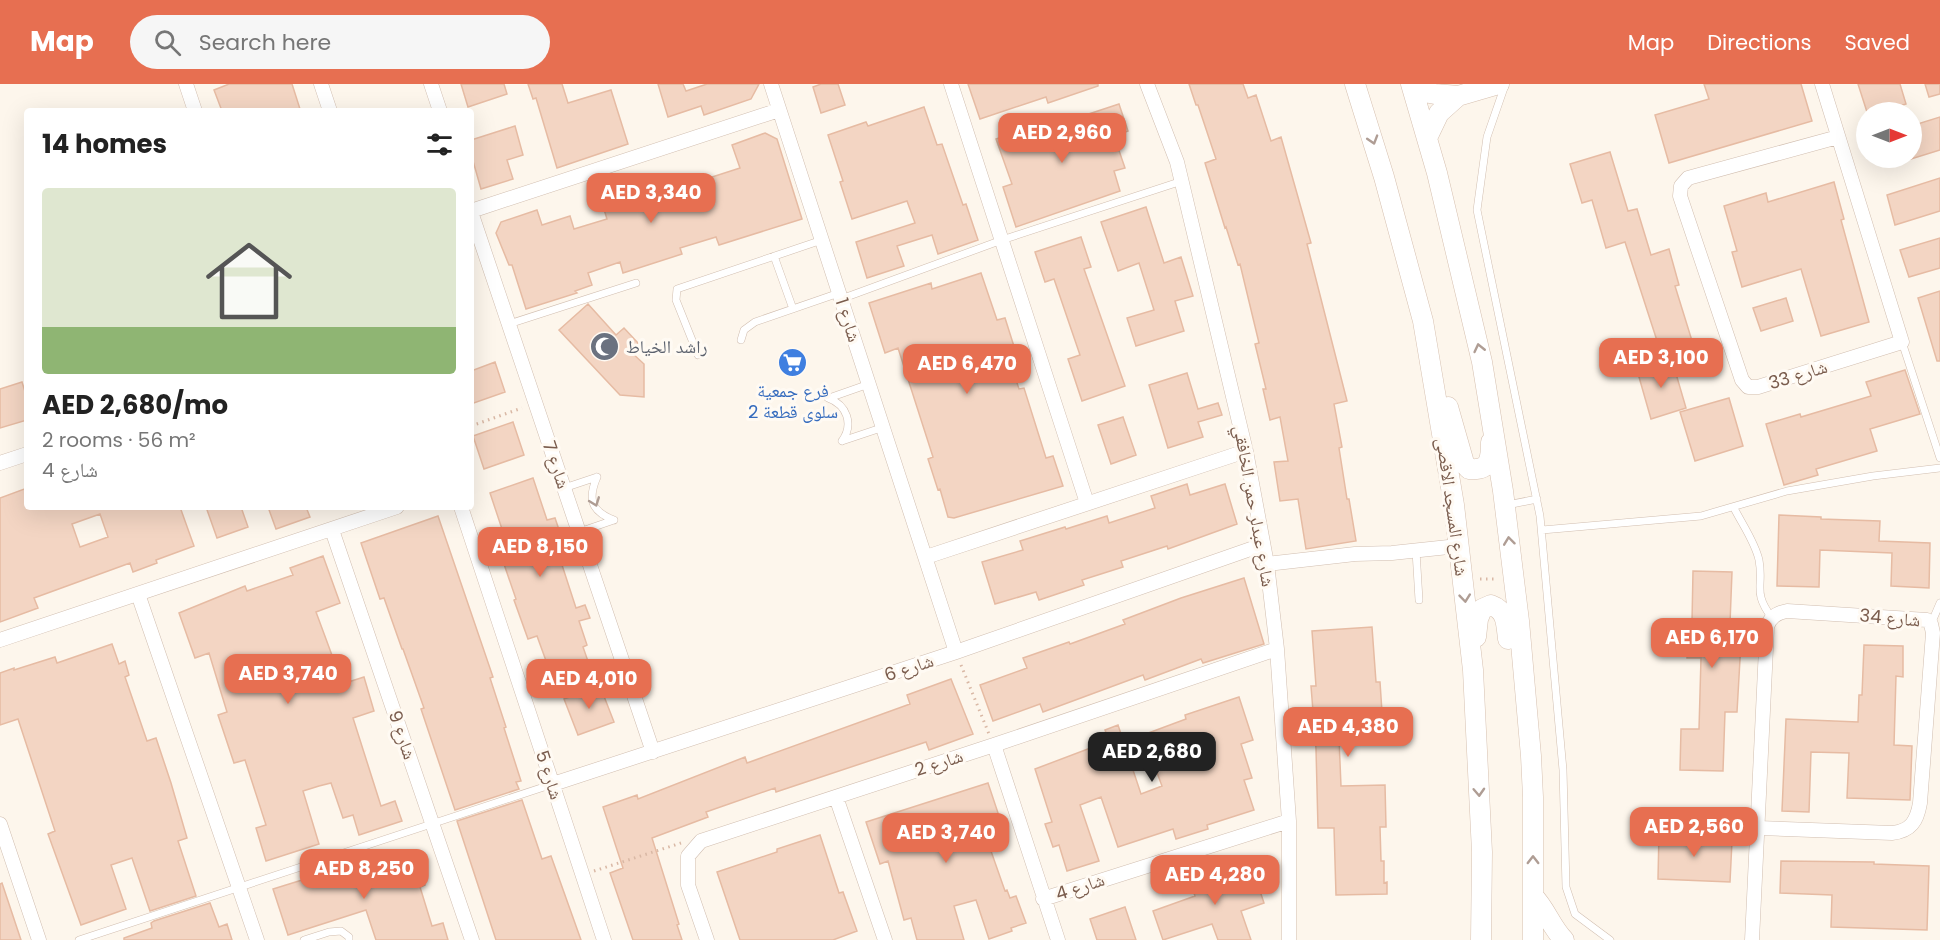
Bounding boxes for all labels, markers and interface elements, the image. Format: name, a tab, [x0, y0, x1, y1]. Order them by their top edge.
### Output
search box	[130, 15, 550, 69]
text: Map	[30, 22, 94, 61]
icon: search	[151, 26, 184, 59]
text: Search here	[199, 27, 331, 58]
text: Map	[1628, 28, 1674, 57]
text: Directions	[1707, 28, 1811, 57]
text: Saved	[1844, 28, 1910, 57]
north arrow	[1856, 102, 1922, 168]
map controls	[1856, 102, 1922, 168]
pin: AED 2,960	[993, 113, 1131, 164]
text: AED 2,960	[1012, 118, 1112, 146]
text: 14 homes	[42, 126, 167, 162]
icon: filters	[423, 128, 456, 161]
one-way arrow	[1366, 134, 1378, 145]
pin: AED 3,340	[582, 173, 720, 224]
text: AED 3,340	[601, 178, 701, 206]
icon: home	[195, 227, 303, 335]
street label: شارع 1	[830, 295, 867, 345]
mosque icon: راشد الخياط	[589, 331, 621, 363]
place label: راشد الخياط	[626, 334, 707, 359]
pin: AED 3,100	[1592, 338, 1730, 389]
one-way arrow	[1473, 343, 1486, 353]
text: AED 3,100	[1613, 343, 1709, 371]
pin: AED 6,470	[898, 344, 1036, 395]
supermarket icon: فرع جمعية سلوى قطعة 2	[777, 346, 809, 378]
text: AED 6,470	[917, 349, 1017, 377]
street label: شارع 33	[1765, 354, 1830, 395]
place label: فرع جمعية سلوى قطعة 2	[748, 378, 838, 424]
text: AED 2,680/mo	[42, 387, 228, 423]
street label: شارع عبدلر حمن الخافقي	[1225, 423, 1281, 589]
text: 2 rooms · 56 m²	[42, 426, 196, 454]
street label: شارع المسجد الاقصى	[1430, 436, 1475, 578]
street label: شارع 7	[537, 438, 576, 492]
text: شارع 4	[42, 456, 98, 484]
one-way arrow	[588, 497, 601, 507]
pin: AED 8,150	[471, 527, 609, 578]
text: AED 8,150	[492, 532, 588, 560]
one-way arrow	[1503, 536, 1516, 545]
one-way arrow	[1458, 593, 1471, 602]
street label: شارع 34	[1859, 602, 1922, 633]
pin: AED 6,170	[1643, 618, 1781, 669]
text: AED 6,170	[1665, 623, 1759, 651]
street label: شارع 6	[881, 648, 937, 687]
pin: AED 3,740	[219, 654, 357, 705]
text: AED 3,740	[238, 659, 338, 687]
pin: AED 4,010	[520, 659, 658, 710]
text: AED 4,010	[540, 664, 638, 692]
street label: شارع 9	[382, 707, 422, 763]
pin: AED 4,380	[1279, 707, 1417, 758]
text: AED 4,380	[1297, 712, 1399, 740]
pin: AED 2,680	[1083, 732, 1221, 783]
text: AED 2,680	[1102, 737, 1202, 765]
street label: شارع 2	[911, 743, 966, 782]
street label: شارع 5	[530, 747, 569, 803]
one-way arrow	[1473, 788, 1486, 797]
pin: AED 2,560	[1625, 807, 1763, 858]
text: AED 2,560	[1644, 812, 1744, 840]
pin: AED 3,740	[877, 813, 1015, 864]
text: AED 3,740	[896, 818, 996, 846]
pin: AED 8,250	[295, 849, 433, 900]
text: AED 8,250	[314, 854, 414, 882]
pin: AED 4,280	[1146, 855, 1284, 906]
one-way arrow	[1527, 856, 1539, 865]
text: AED 4,280	[1164, 860, 1266, 888]
street label: شارع 4	[1052, 867, 1108, 906]

